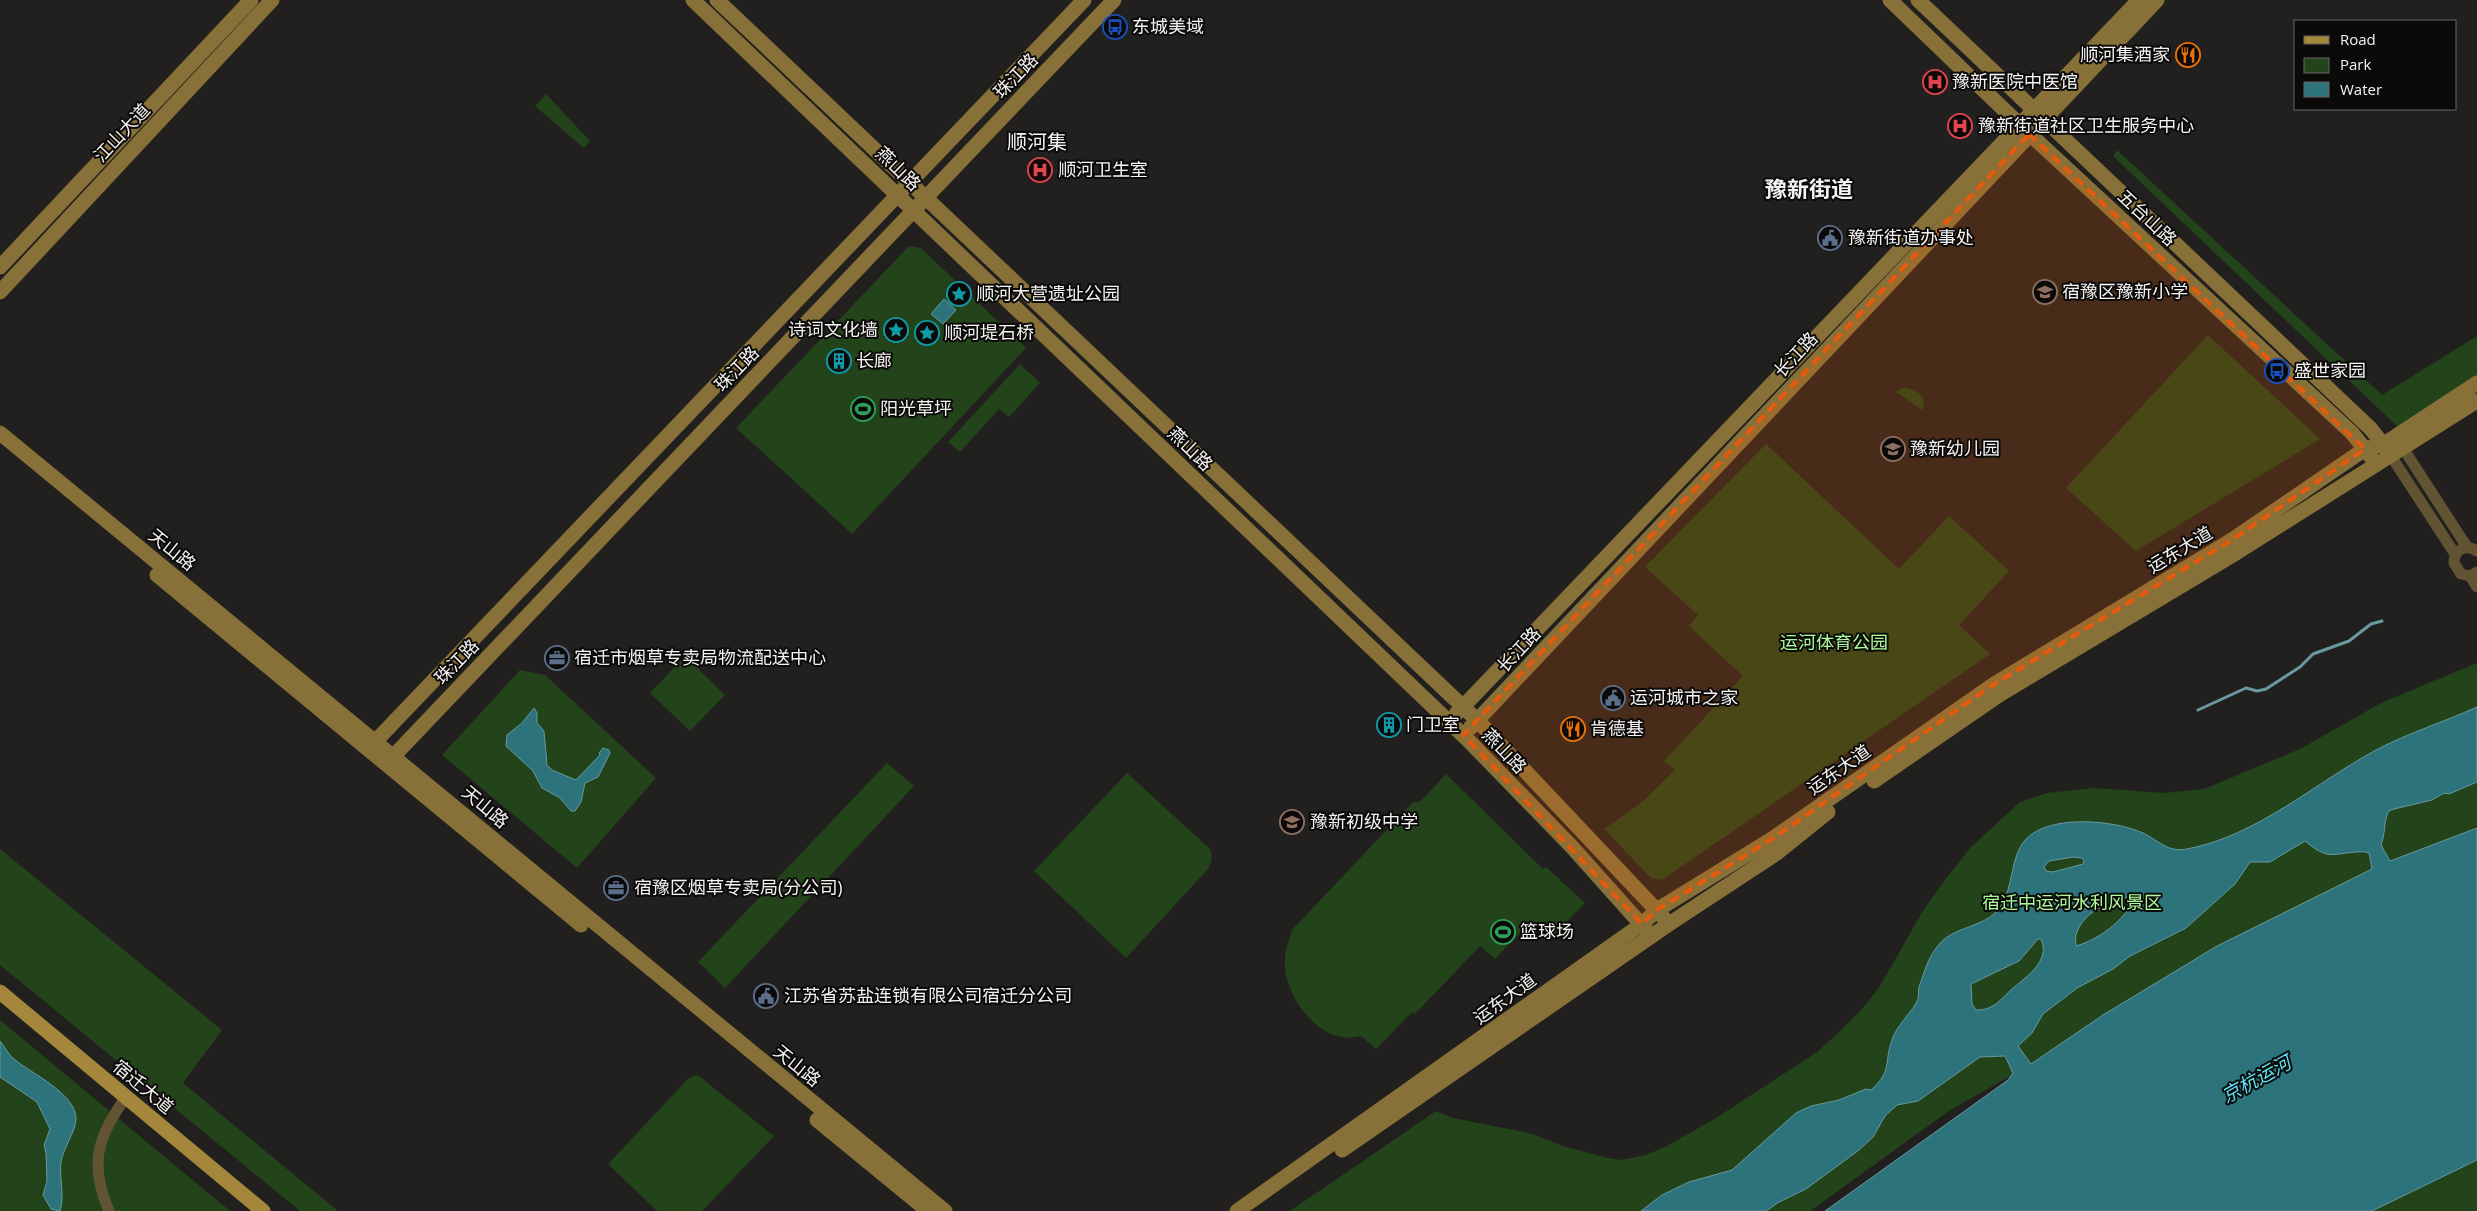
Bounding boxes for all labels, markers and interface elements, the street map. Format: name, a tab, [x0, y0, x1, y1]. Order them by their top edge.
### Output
bus stop icon: 东城美域	[1102, 14, 1128, 40]
place label: 东城美域	[1132, 14, 1204, 38]
legend	[2294, 20, 2457, 110]
text: Road	[2340, 29, 2376, 49]
place label: 顺河集酒家	[2080, 42, 2170, 66]
restaurant icon: 顺河集酒家	[2175, 42, 2201, 68]
street label: 珠江路	[988, 48, 1043, 103]
text: Park	[2340, 54, 2371, 74]
hospital icon: 豫新医院中医馆	[1922, 69, 1948, 95]
place label: 豫新医院中医馆	[1952, 69, 2078, 93]
text: Water	[2340, 79, 2382, 99]
street label: 江山大道	[88, 98, 155, 167]
hospital icon: 豫新街道社区卫生服务中心	[1947, 113, 1973, 139]
place label: 豫新街道社区卫生服务中心	[1978, 113, 2194, 137]
district label: 顺河集	[1007, 128, 1067, 155]
street label: 燕山路	[871, 141, 926, 196]
hospital icon: 顺河卫生室	[1027, 157, 1053, 183]
place label: 顺河卫生室	[1058, 157, 1148, 181]
district label: 豫新街道	[1765, 173, 1853, 203]
street label: 五台山路	[2113, 184, 2182, 251]
public building icon: 豫新街道办事处	[1817, 225, 1843, 251]
place label: 豫新街道办事处	[1848, 225, 1974, 249]
school or university icon: 宿豫区豫新小学	[2032, 279, 2058, 305]
place label: 宿豫区豫新小学	[2062, 279, 2188, 303]
place icon: 顺河大营遗址公园	[946, 281, 972, 307]
place label: 顺河大营遗址公园	[976, 281, 1120, 305]
place label: 诗词文化墙	[788, 317, 878, 341]
place icon: 诗词文化墙	[883, 317, 909, 343]
place icon: 顺河堤石桥	[914, 320, 940, 346]
place label: 顺河堤石桥	[944, 320, 1034, 344]
street label: 长江路	[1768, 326, 1822, 382]
street label: 珠江路	[709, 341, 764, 396]
building icon: 长廊	[826, 348, 852, 374]
place label: 长廊	[856, 348, 892, 372]
bus stop icon: 盛世家园	[2264, 358, 2290, 384]
place label: 盛世家园	[2294, 358, 2366, 382]
sports icon: 阳光草坪	[850, 396, 876, 422]
place label: 阳光草坪	[880, 396, 952, 420]
street label: 燕山路	[1163, 421, 1218, 476]
school or university icon: 豫新幼儿园	[1880, 436, 1906, 462]
place label: 豫新幼儿园	[1910, 436, 2000, 460]
street label: 运东大道	[2142, 520, 2217, 578]
street label: 天山路	[144, 523, 201, 576]
street label: 长江路	[1491, 621, 1545, 677]
park label: 运河体育公园	[1780, 630, 1888, 654]
street label: 珠江路	[429, 634, 484, 689]
office icon: 宿迁市烟草专卖局物流配送中心	[544, 645, 570, 671]
place label: 宿迁市烟草专卖局物流配送中心	[574, 645, 826, 669]
public building icon: 运河城市之家	[1600, 685, 1626, 711]
place label: 运河城市之家	[1630, 685, 1738, 709]
building icon: 门卫室	[1376, 712, 1402, 738]
place label: 门卫室	[1406, 712, 1460, 736]
restaurant icon: 肯德基	[1560, 716, 1586, 742]
place label: 肯德基	[1590, 716, 1644, 740]
street label: 燕山路	[1477, 723, 1532, 778]
street label: 运东大道	[1802, 739, 1875, 800]
street label: 天山路	[457, 780, 514, 833]
school or university icon: 豫新初级中学	[1279, 809, 1305, 835]
place label: 豫新初级中学	[1310, 809, 1418, 833]
office icon: 宿豫区烟草专卖局(分公司)	[603, 875, 629, 901]
place label: 宿豫区烟草专卖局(分公司)	[634, 875, 843, 899]
park label: 宿迁中运河水利风景区	[1982, 890, 2162, 914]
sports icon: 篮球场	[1490, 919, 1516, 945]
place label: 篮球场	[1520, 919, 1574, 943]
street label: 运东大道	[1468, 967, 1541, 1029]
public building icon: 江苏省苏盐连锁有限公司宿迁分公司	[753, 983, 779, 1009]
place label: 江苏省苏盐连锁有限公司宿迁分公司	[784, 983, 1072, 1007]
street label: 天山路	[769, 1039, 826, 1092]
water label: 京杭运河	[2216, 1047, 2299, 1109]
street label: 宿迁大道	[108, 1054, 179, 1119]

